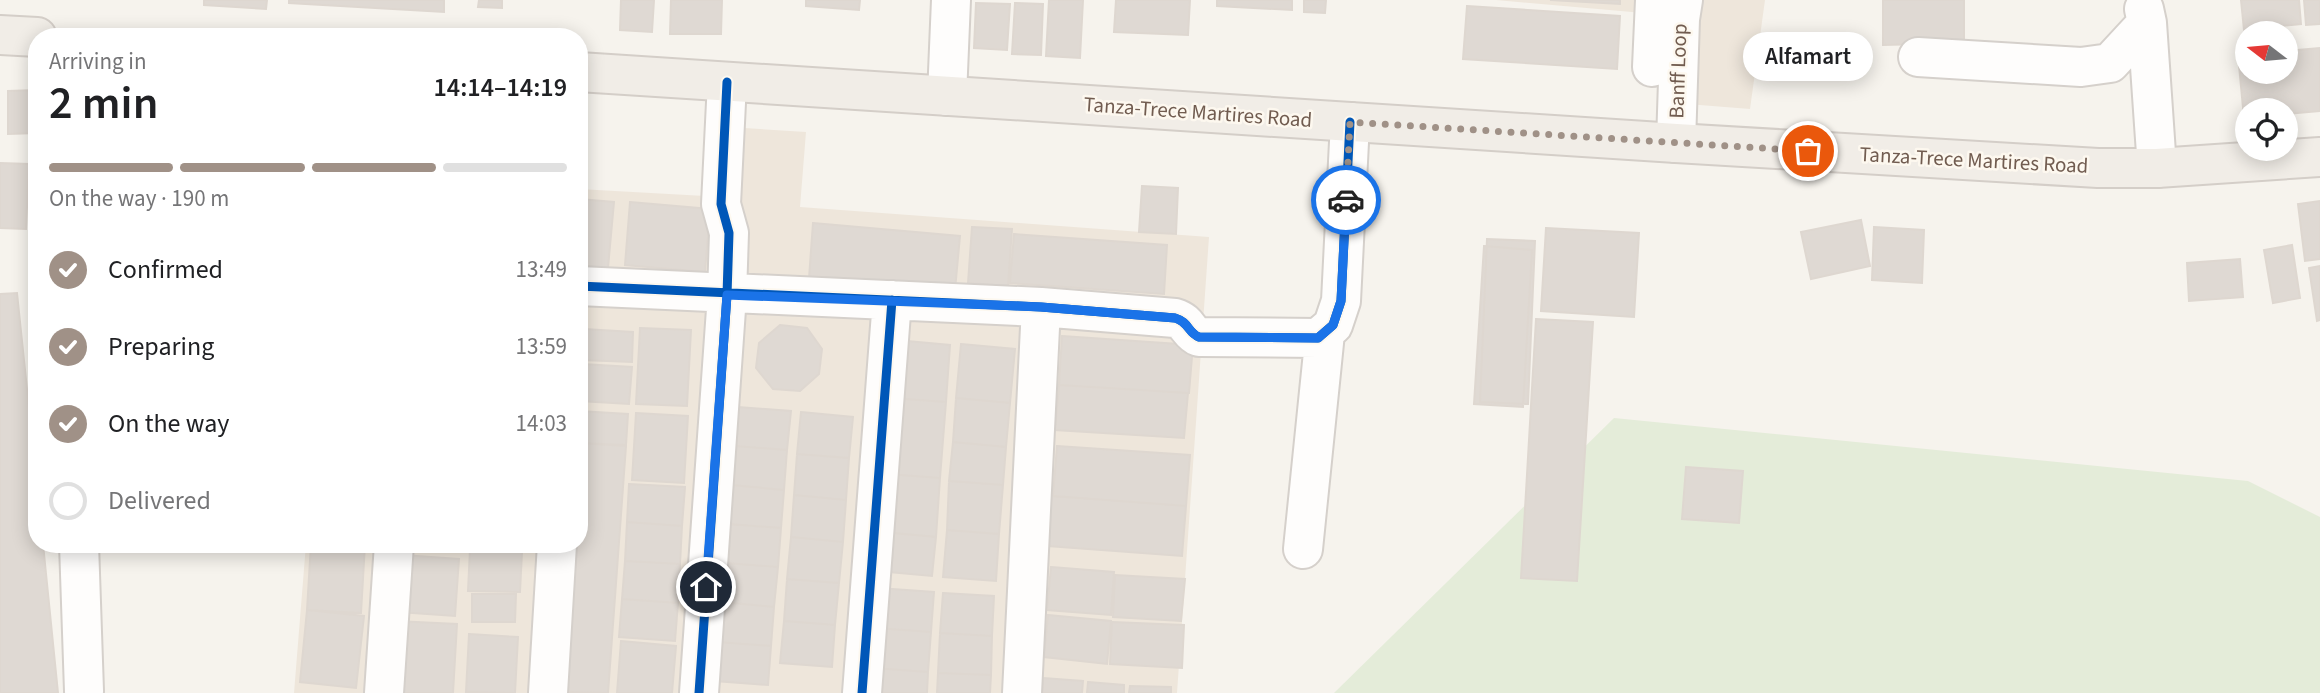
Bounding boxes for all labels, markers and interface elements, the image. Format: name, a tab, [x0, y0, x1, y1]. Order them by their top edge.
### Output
north arrow	[2235, 21, 2298, 84]
map controls	[2235, 21, 2298, 161]
street label: Banff Loop	[1661, 23, 1695, 119]
callout: Alfamart	[1743, 32, 1873, 81]
text: Alfamart	[1765, 40, 1851, 73]
text: Arriving in	[49, 45, 147, 78]
text: 14:14–14:19	[434, 69, 567, 106]
text: 2 min	[49, 71, 158, 136]
street label: Tanza-Trece Martires Road	[1083, 89, 1313, 135]
button: locate	[2235, 98, 2298, 161]
pin	[1778, 121, 1838, 181]
icon: bag	[1789, 132, 1827, 170]
street label: Tanza-Trece Martires Road	[1859, 139, 2089, 181]
courier	[1311, 165, 1381, 235]
icon: car	[1327, 181, 1365, 219]
text: On the way · 190 m	[49, 182, 229, 215]
icon: check	[49, 251, 87, 289]
text: Confirmed	[108, 251, 223, 288]
text: 13:49	[516, 253, 567, 286]
icon: check	[49, 328, 87, 366]
text: Preparing	[108, 328, 214, 365]
text: 13:59	[516, 330, 567, 363]
icon: check	[49, 405, 87, 443]
text: On the way	[108, 405, 229, 442]
text: 14:03	[516, 407, 567, 440]
text: Delivered	[108, 482, 211, 519]
pin	[676, 557, 736, 617]
icon: home	[687, 568, 725, 606]

